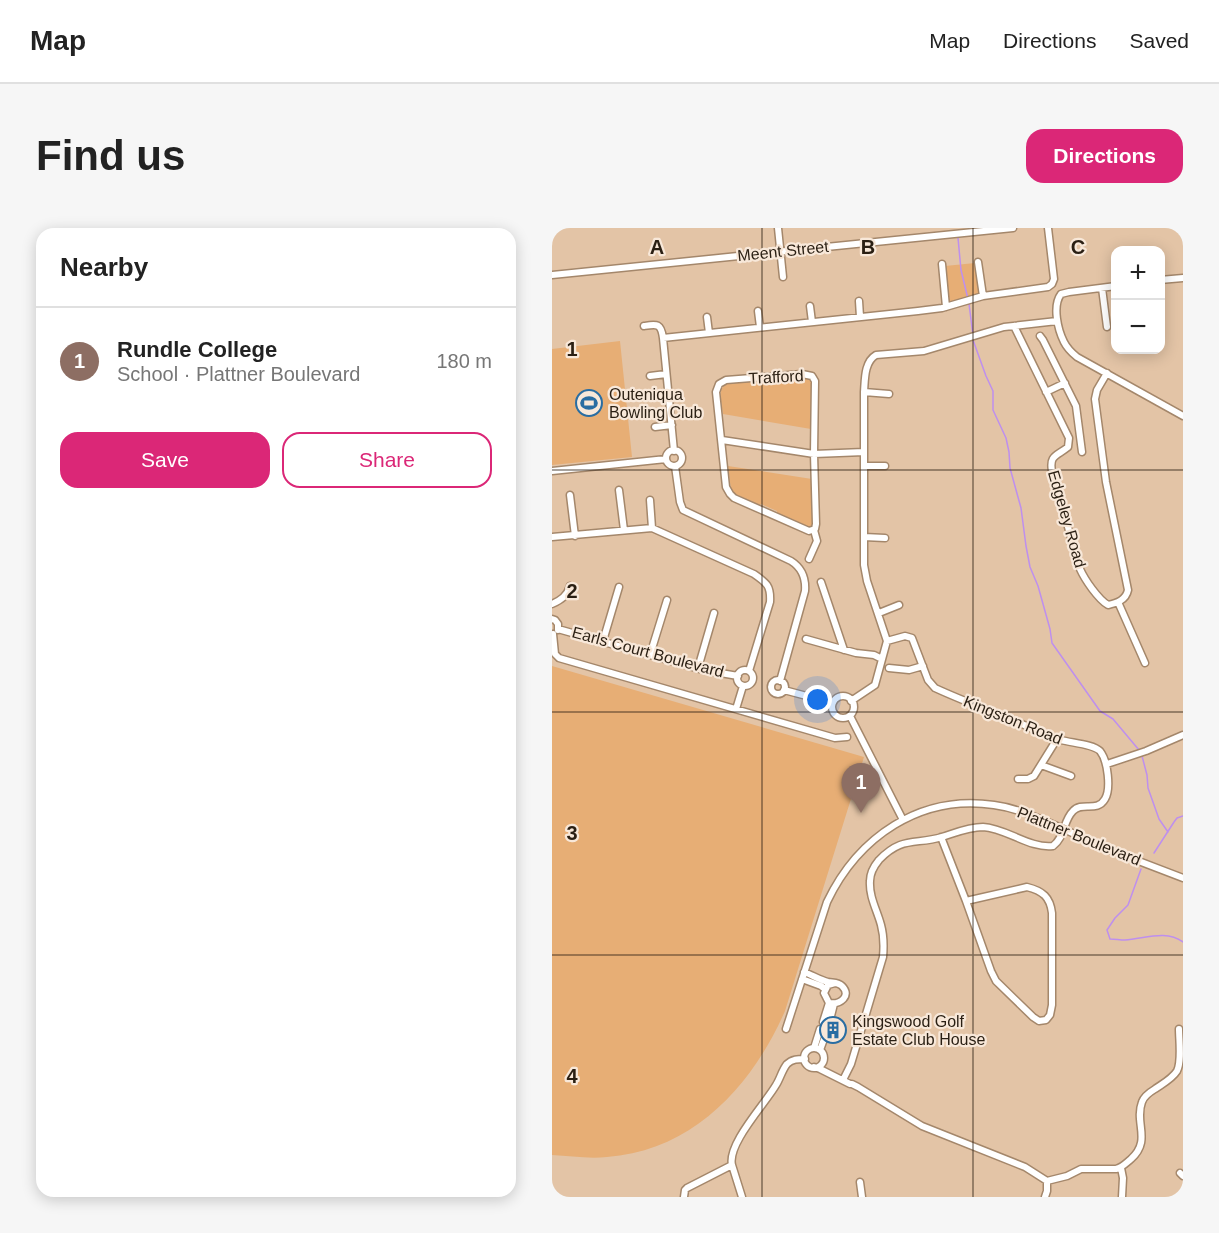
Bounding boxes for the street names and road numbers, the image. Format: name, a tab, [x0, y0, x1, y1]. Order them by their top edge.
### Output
street label: Meent Street	[737, 238, 830, 264]
street label: Trafford	[748, 367, 804, 387]
street label: Edgeley Road	[1045, 468, 1089, 570]
street label: Earls Court Boulevard	[570, 624, 726, 680]
street label: Kingston Road	[961, 692, 1065, 748]
street label: Plattner Boulevard	[1015, 803, 1143, 869]

